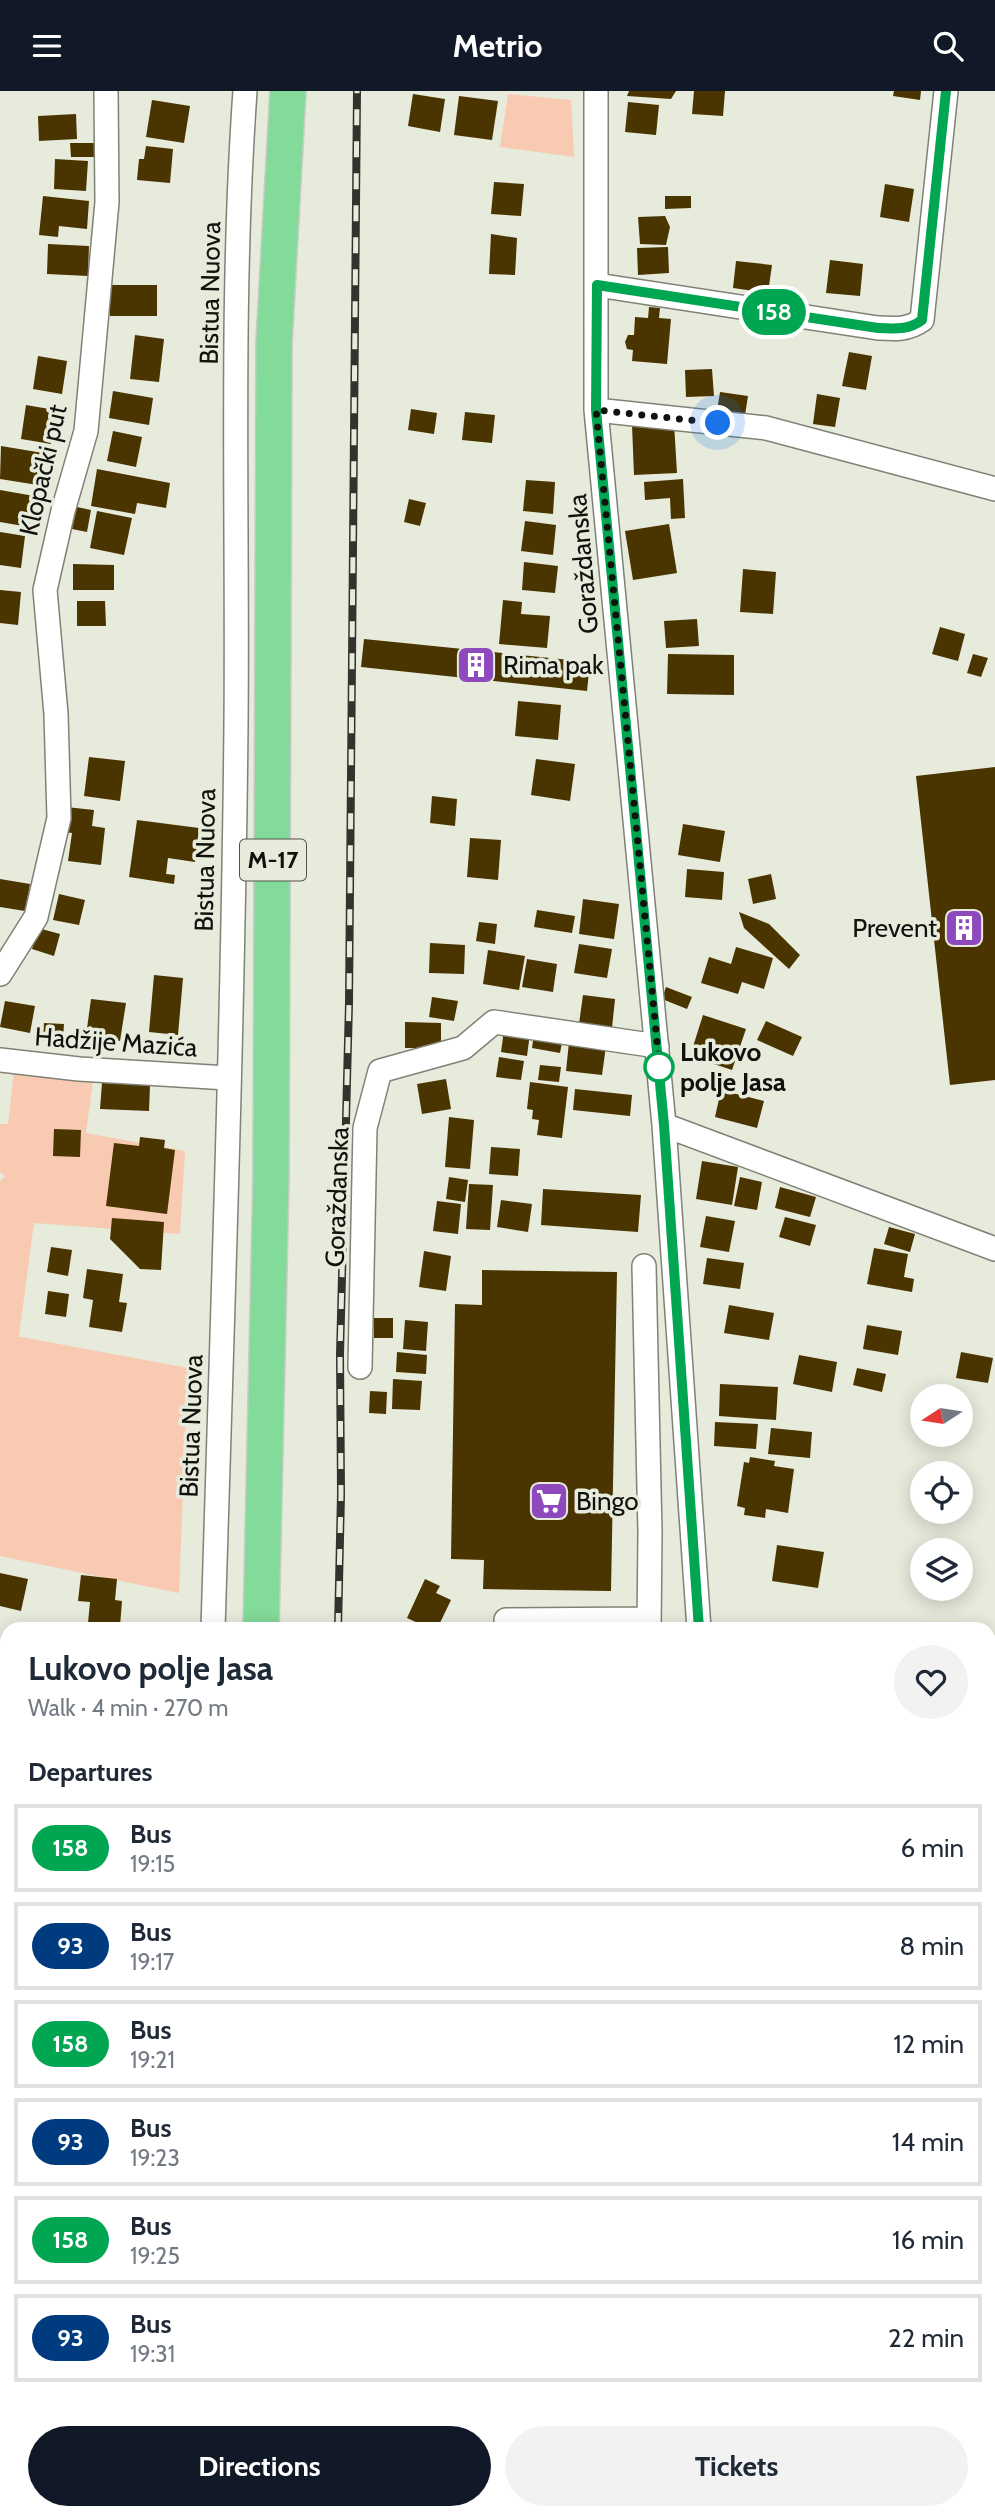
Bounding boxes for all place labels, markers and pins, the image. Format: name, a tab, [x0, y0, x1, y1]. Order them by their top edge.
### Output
building icon: Rima pak	[455, 644, 497, 686]
place label: Rima pak	[503, 649, 604, 681]
building icon: Prevent	[943, 907, 985, 949]
place label: Prevent	[852, 912, 937, 944]
place label: Lukovo polje Jasa	[680, 1036, 786, 1098]
marker: Lukovo polje Jasa	[644, 1052, 674, 1082]
supermarket icon: Bingo	[528, 1480, 570, 1522]
place label: Bingo	[576, 1485, 639, 1517]

